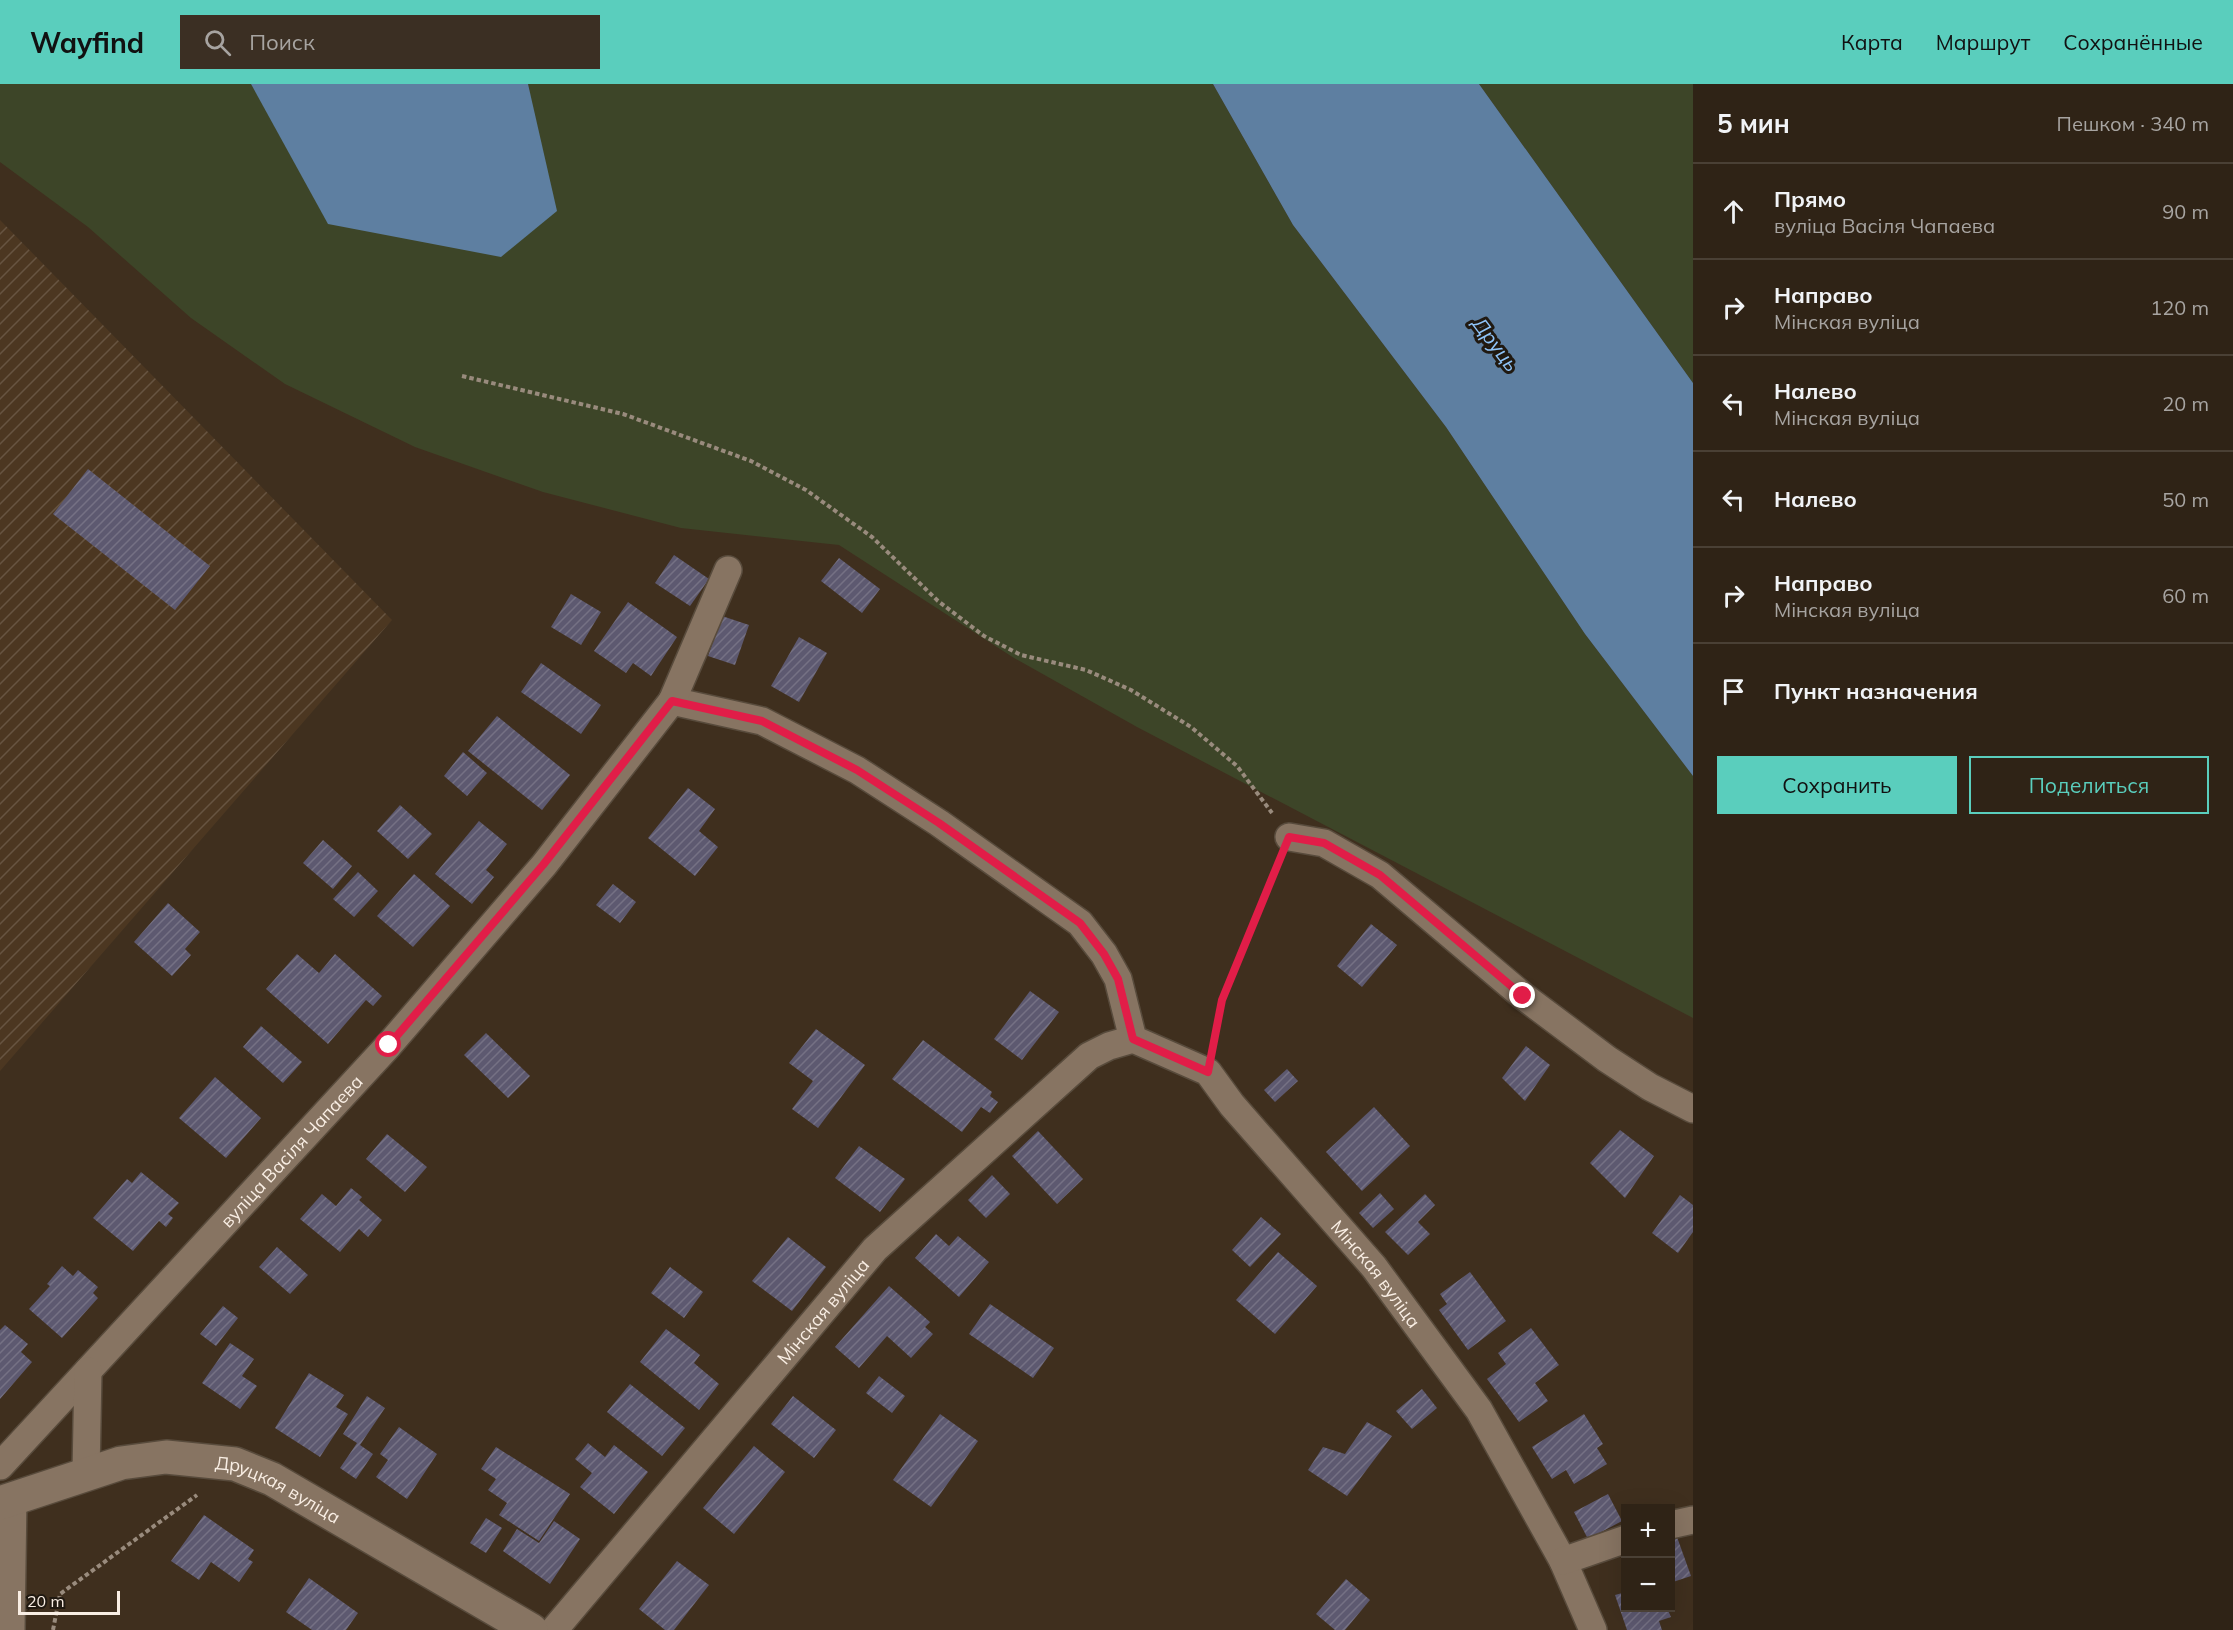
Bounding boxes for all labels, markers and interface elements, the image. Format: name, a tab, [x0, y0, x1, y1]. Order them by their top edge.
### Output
search box	[180, 15, 600, 69]
text: Wayfind	[30, 25, 144, 60]
icon: search	[201, 26, 234, 59]
text: Поиск	[249, 28, 315, 56]
text: Карта	[1841, 29, 1903, 55]
text: Маршрут	[1936, 29, 2030, 55]
text: Сохранённые	[2063, 29, 2203, 55]
text: 5 мин	[1717, 107, 1790, 140]
text: Пешком · 340 m	[2057, 111, 2209, 136]
text: Прямо	[1774, 185, 1846, 213]
icon: ahead	[1717, 195, 1750, 228]
text: 90 m	[2162, 199, 2209, 224]
text: вуліца Васіля Чапаева	[1774, 213, 1995, 238]
text: Направо	[1774, 281, 1872, 309]
icon: right	[1717, 291, 1750, 324]
text: 120 m	[2150, 295, 2209, 320]
text: Мінская вуліца	[1774, 309, 1920, 334]
water label: Друць	[1467, 311, 1525, 376]
text: Налево	[1774, 377, 1857, 405]
icon: left	[1717, 387, 1750, 420]
text: 20 m	[2162, 391, 2209, 416]
text: Мінская вуліца	[1774, 405, 1920, 430]
icon: left	[1717, 483, 1750, 516]
text: Налево	[1774, 485, 1857, 513]
text: 50 m	[2162, 487, 2209, 512]
text: Направо	[1774, 569, 1872, 597]
icon: right	[1717, 579, 1750, 612]
text: 60 m	[2162, 583, 2209, 608]
text: Мінская вуліца	[1774, 597, 1920, 622]
icon: arrive	[1717, 675, 1750, 708]
text: Пункт назначения	[1774, 677, 1978, 705]
button: Сохранить	[1717, 756, 1957, 814]
button: Поделиться	[1969, 756, 2209, 814]
route end	[1509, 982, 1535, 1008]
route start	[375, 1031, 401, 1057]
street label: вуліца Васіля Чапаева	[215, 1070, 367, 1232]
street label: Мінская вуліца	[1326, 1215, 1426, 1332]
street label: Мінская вуліца	[772, 1253, 874, 1369]
street label: Друцкая вуліца	[214, 1451, 345, 1528]
map controls	[1621, 1504, 1675, 1612]
button: +	[1621, 1504, 1675, 1558]
button: −	[1621, 1558, 1675, 1612]
scale bar	[18, 1588, 120, 1616]
text: 20 m	[27, 1591, 64, 1611]

